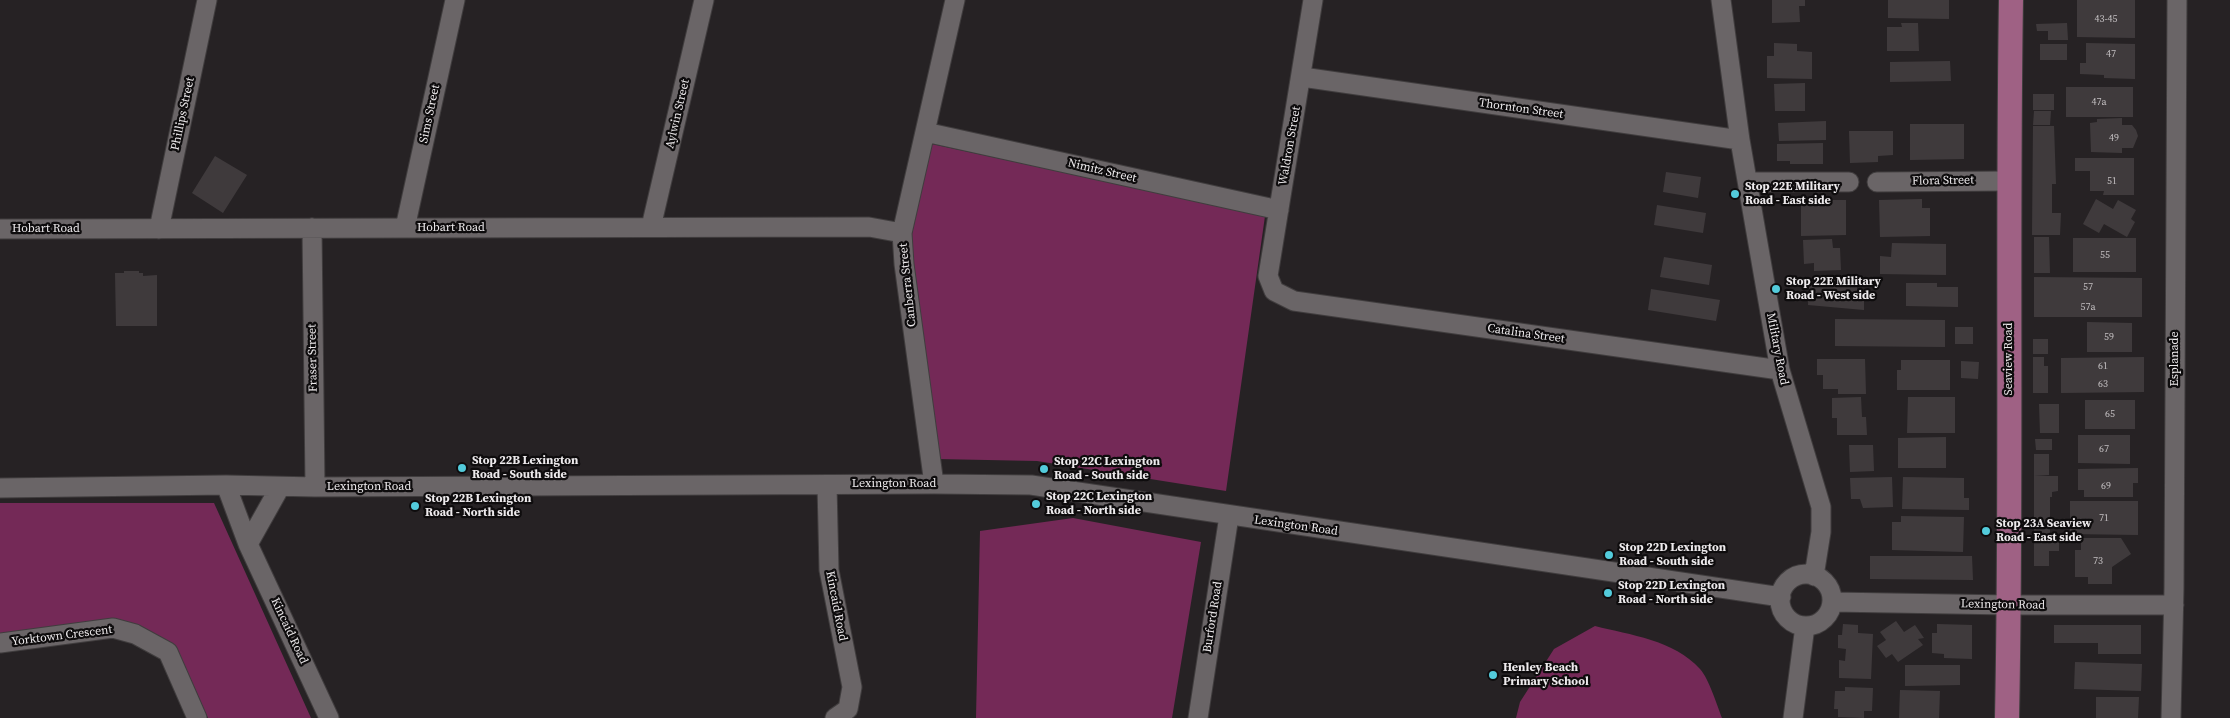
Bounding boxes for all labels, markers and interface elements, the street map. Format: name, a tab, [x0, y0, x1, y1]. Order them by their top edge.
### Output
house number: 43-45	[2094, 13, 2118, 25]
house number: 47	[2106, 48, 2116, 60]
street label: Phillips Street	[168, 76, 198, 152]
street label: Aylwin Street	[663, 78, 693, 150]
street label: Sims Street	[417, 83, 443, 145]
street label: Thornton Street	[1478, 96, 1564, 122]
house number: 47a	[2091, 96, 2107, 108]
street label: Waldron Street	[1276, 105, 1304, 187]
house number: 49	[2109, 132, 2119, 144]
street label: Nimitz Street	[1066, 156, 1138, 186]
street label: Flora Street	[1912, 173, 1974, 189]
house number: 51	[2107, 175, 2117, 187]
place label: Stop 22E Military Road - East side	[1745, 180, 1840, 208]
marker: Stop 22E Military Road - East side	[1729, 188, 1741, 200]
street label: Hobart Road	[417, 221, 485, 235]
street label: Hobart Road	[12, 222, 80, 236]
street label: Canberra Street	[896, 243, 920, 327]
house number: 55	[2100, 249, 2110, 261]
place label: Stop 22E Military Road - West side	[1786, 275, 1881, 303]
house number: 57	[2083, 281, 2093, 293]
marker: Stop 22E Military Road - West side	[1770, 283, 1782, 295]
house number: 57a	[2080, 301, 2096, 313]
street label: Military Road	[1763, 312, 1791, 386]
street label: Catalina Street	[1486, 321, 1566, 347]
street label: Seaview Road	[2002, 323, 2016, 395]
street label: Fraser Street	[305, 324, 321, 392]
house number: 59	[2104, 331, 2114, 343]
street label: Esplanade	[2168, 331, 2182, 387]
house number: 61	[2098, 360, 2108, 372]
house number: 63	[2098, 378, 2108, 390]
house number: 65	[2105, 408, 2115, 420]
house number: 67	[2099, 443, 2109, 455]
place label: Stop 22B Lexington Road - South side	[472, 454, 578, 482]
place label: Stop 22C Lexington Road - South side	[1054, 455, 1160, 483]
marker: Stop 22B Lexington Road - South side	[456, 462, 468, 474]
marker: Stop 22C Lexington Road - South side	[1038, 463, 1050, 475]
street label: Lexington Road	[852, 477, 936, 491]
street label: Lexington Road	[327, 480, 411, 494]
house number: 69	[2101, 480, 2111, 492]
place label: Stop 22C Lexington Road - North side	[1046, 490, 1152, 518]
place label: Stop 22B Lexington Road - North side	[425, 492, 531, 520]
marker: Stop 22C Lexington Road - North side	[1030, 498, 1042, 510]
marker: Stop 22B Lexington Road - North side	[409, 500, 421, 512]
house number: 71	[2099, 512, 2109, 524]
street label: Lexington Road	[1253, 513, 1339, 539]
place label: Stop 23A Seaview Road - East side	[1996, 517, 2092, 545]
marker: Stop 23A Seaview Road - East side	[1980, 525, 1992, 537]
place label: Stop 22D Lexington Road - South side	[1619, 541, 1726, 569]
marker: Stop 22D Lexington Road - South side	[1603, 549, 1615, 561]
house number: 73	[2093, 555, 2103, 567]
street label: Kincaid Road	[822, 570, 850, 642]
place label: Stop 22D Lexington Road - North side	[1618, 579, 1725, 607]
street label: Burford Road	[1200, 580, 1226, 654]
marker: Stop 22D Lexington Road - North side	[1602, 587, 1614, 599]
street label: Kincaid Road	[267, 596, 311, 666]
street label: Lexington Road	[1961, 597, 2045, 613]
street label: Yorktown Crescent	[11, 623, 113, 649]
place label: Henley Beach Primary School	[1503, 661, 1589, 689]
marker: Henley Beach Primary School	[1487, 669, 1499, 681]

